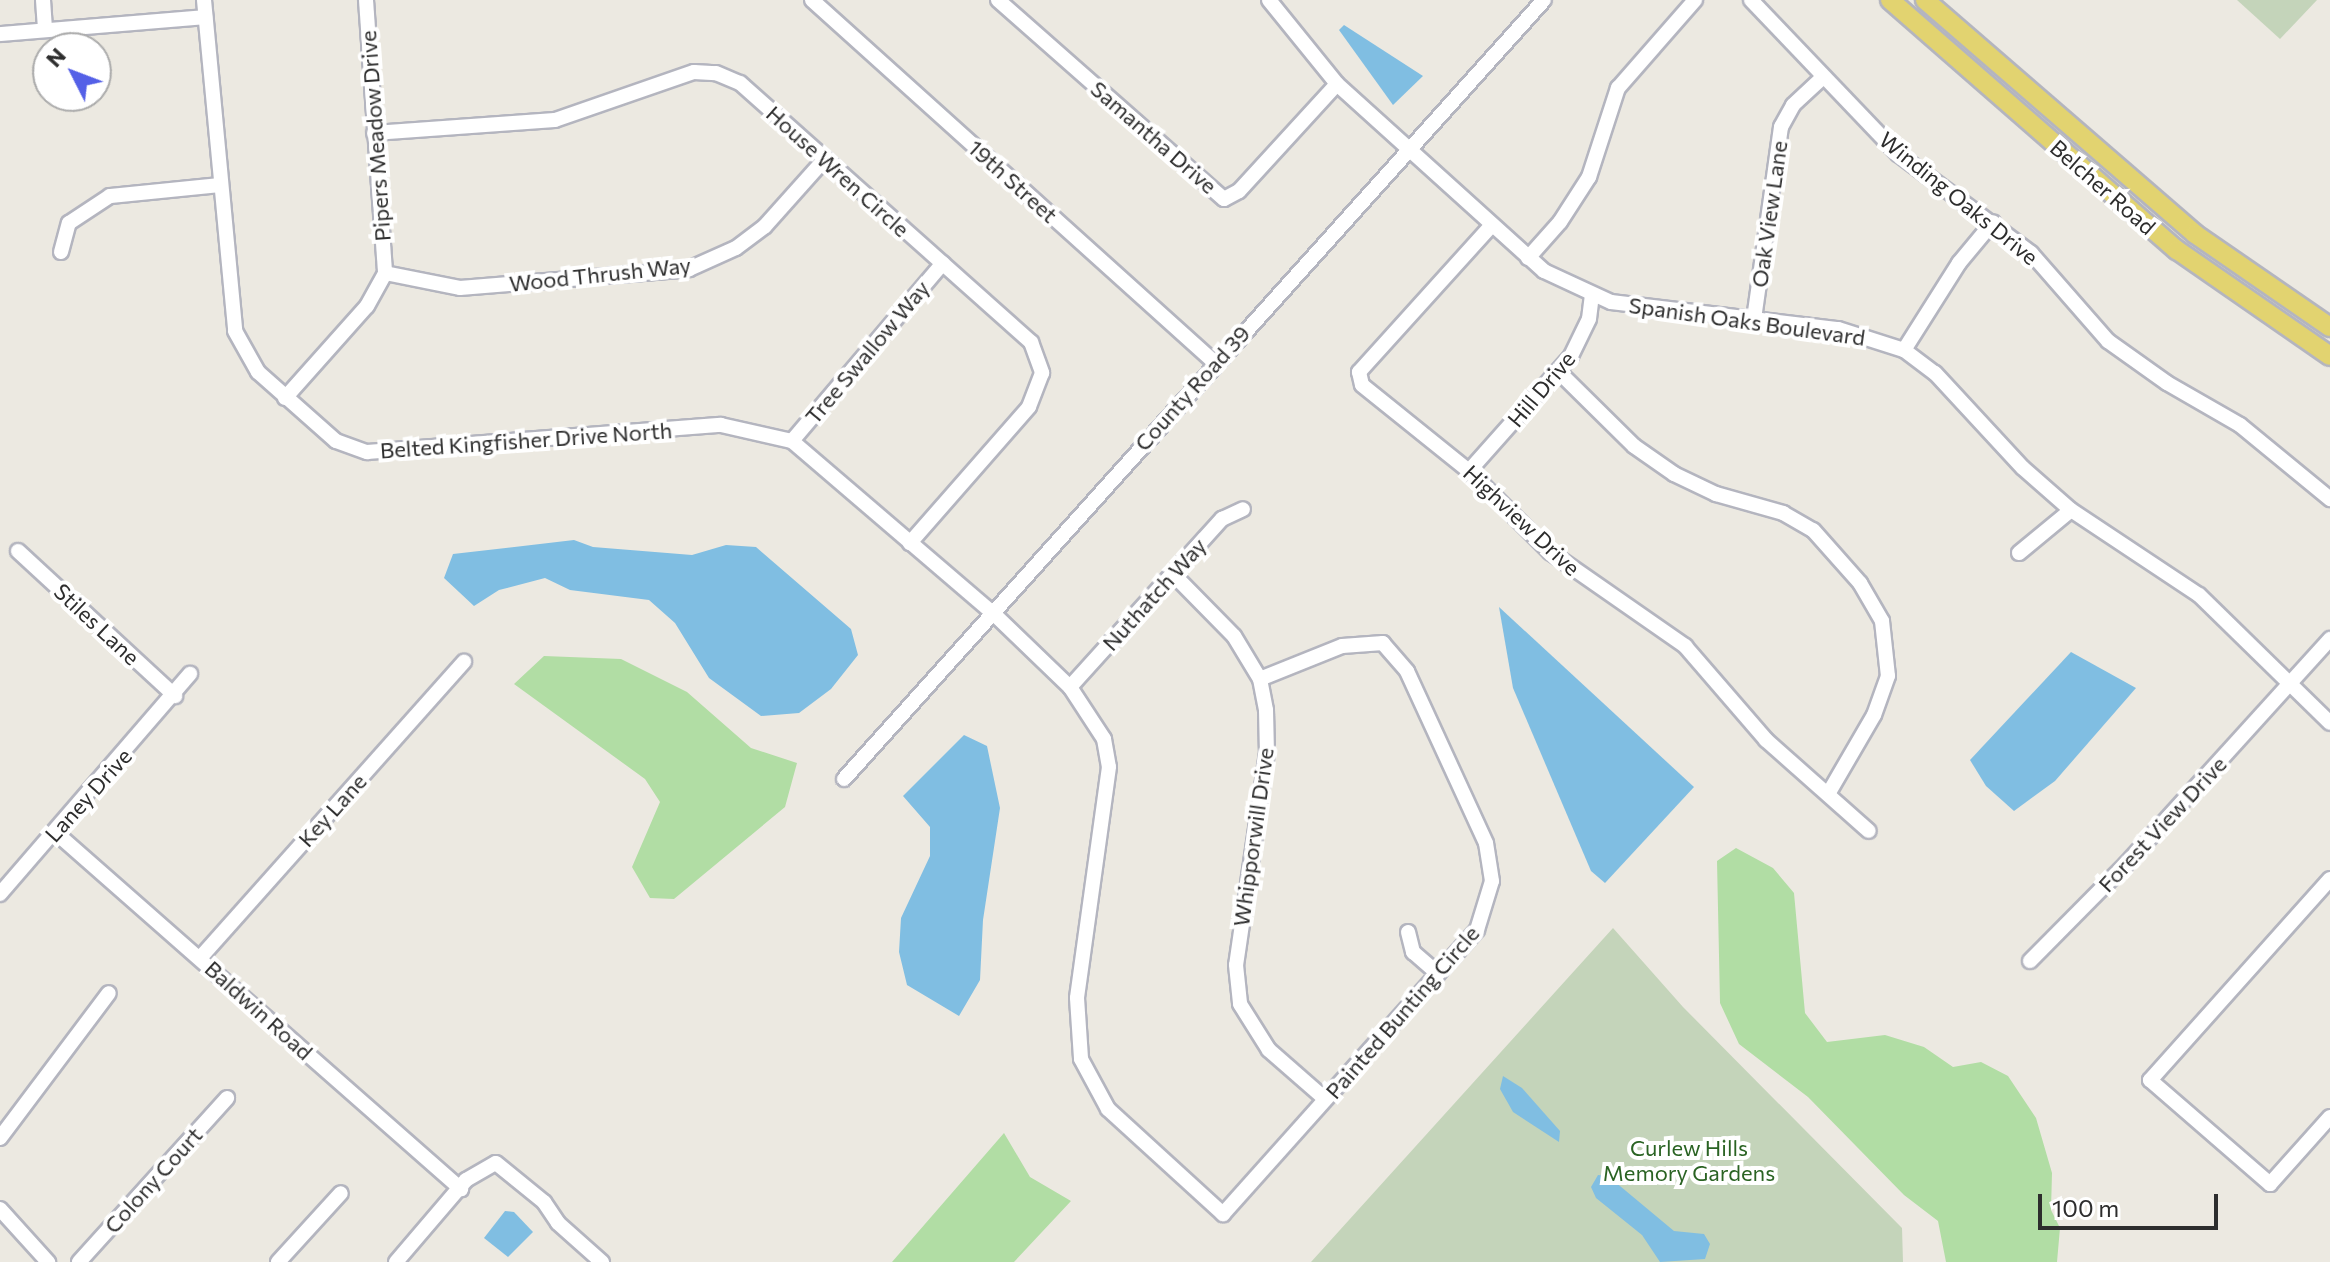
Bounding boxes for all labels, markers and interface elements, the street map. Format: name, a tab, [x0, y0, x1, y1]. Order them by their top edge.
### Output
street label: Pipers Meadow Drive	[354, 30, 396, 242]
north arrow	[32, 32, 112, 112]
text: N	[40, 42, 71, 72]
street label: Samantha Drive	[1086, 75, 1222, 199]
street label: House Wren Circle	[761, 100, 915, 242]
street label: Winding Oaks Drive	[1874, 126, 2044, 270]
street label: 19th Street	[963, 134, 1063, 228]
street label: Belcher Road	[2045, 134, 2161, 240]
street label: Oak View Lane	[1746, 139, 1792, 289]
street label: Wood Thrush Way	[508, 251, 692, 297]
street label: Tree Swallow Way	[799, 275, 935, 429]
street label: Spanish Oaks Boulevard	[1627, 291, 1867, 351]
street label: County Road 39	[1129, 320, 1255, 456]
street label: Hill Drive	[1502, 346, 1580, 432]
street label: Belted Kingfisher Drive North	[379, 417, 673, 463]
street label: Highview Drive	[1458, 459, 1586, 581]
street label: Nuthatch Way	[1097, 532, 1211, 656]
street label: Stiles Lane	[49, 578, 145, 670]
street label: Laney Drive	[39, 743, 137, 847]
street label: Whipporwill Drive	[1227, 746, 1279, 928]
street label: Forest View Drive	[2092, 751, 2232, 897]
street label: Key Lane	[292, 768, 372, 852]
street label: Painted Bunting Circle	[1320, 920, 1484, 1104]
street label: Baldwin Road	[200, 955, 318, 1065]
street label: Colony Court	[99, 1122, 207, 1238]
park label: Curlew Hills Memory Gardens	[1603, 1134, 1775, 1186]
scale bar	[2042, 1178, 2222, 1228]
text: 100 m	[2052, 1193, 2119, 1222]

